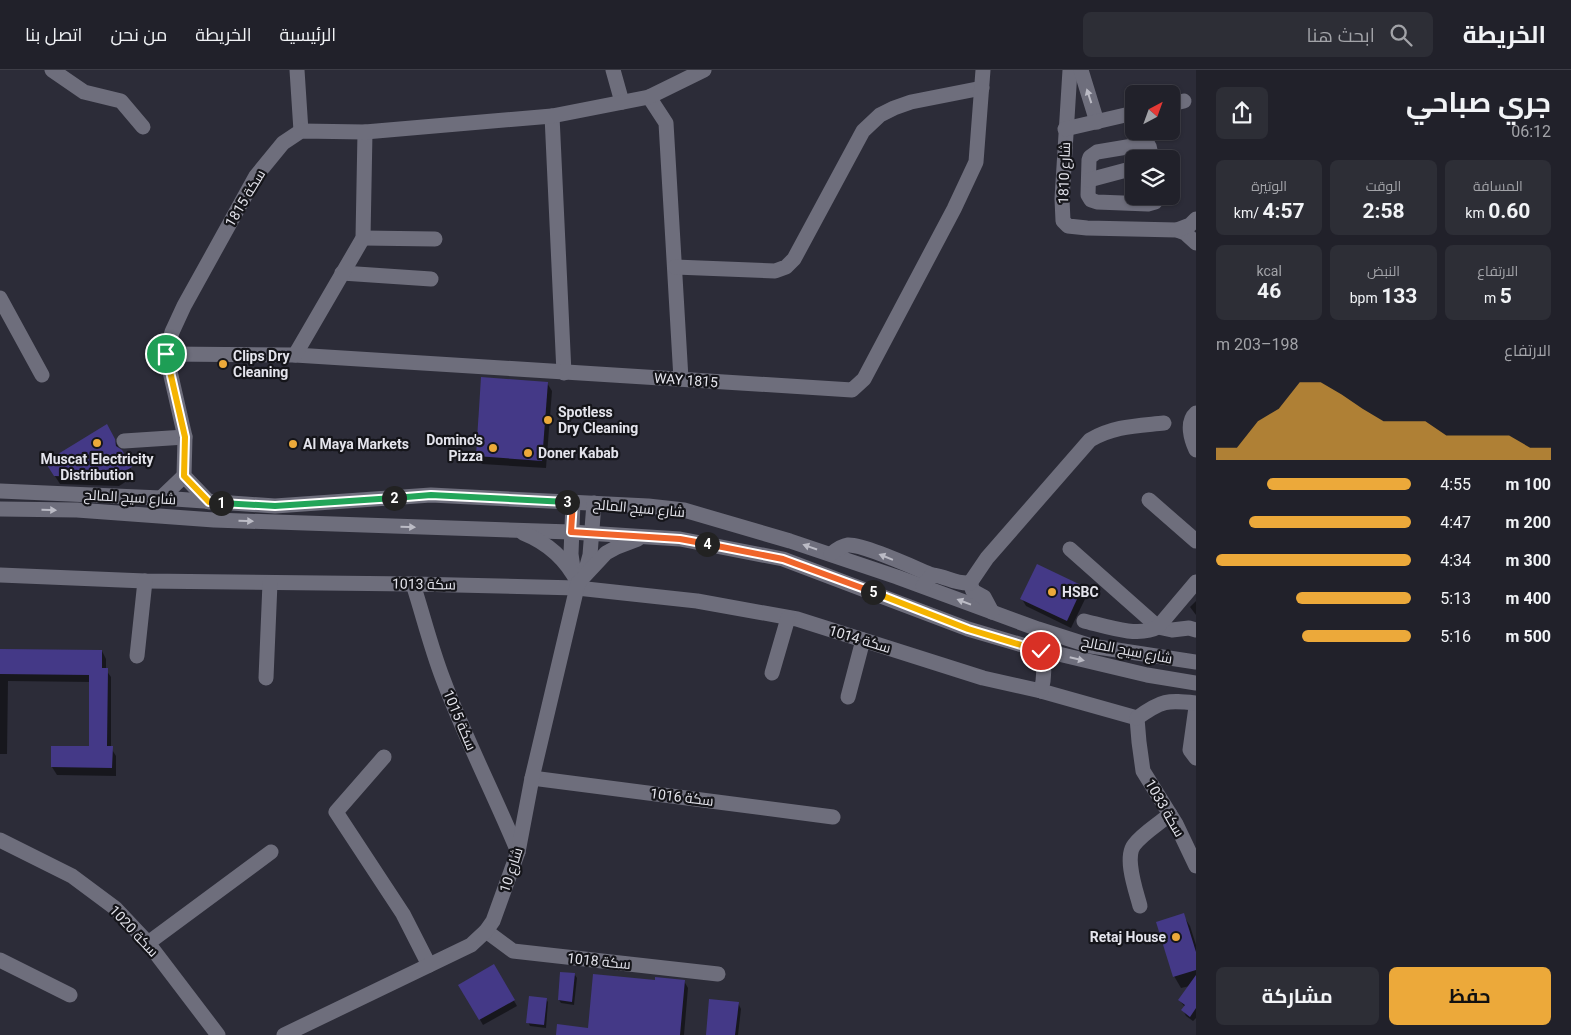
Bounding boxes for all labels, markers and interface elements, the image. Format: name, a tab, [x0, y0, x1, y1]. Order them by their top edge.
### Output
search box	[1083, 12, 1433, 57]
icon: search	[1387, 21, 1415, 49]
text: الخريطة	[1463, 21, 1546, 49]
text: اتصل بنا	[25, 24, 82, 45]
text: من نحن	[110, 24, 167, 45]
text: الخريطة	[195, 24, 252, 45]
text: الرئيسية	[280, 24, 336, 45]
text: ابحث هنا	[1307, 24, 1375, 47]
north arrow	[1125, 85, 1180, 140]
map controls	[1125, 85, 1180, 205]
text: جري صباحي	[1406, 86, 1551, 119]
button: share	[1216, 87, 1268, 139]
one-way arrow	[1085, 88, 1093, 103]
text: 06:12	[1511, 122, 1551, 141]
street label: شارع 1810	[1055, 142, 1074, 204]
button: layers	[1125, 150, 1180, 205]
street label: سكة 1815	[222, 167, 268, 229]
text: الوتيرة	[1251, 178, 1287, 194]
text: الوقت	[1366, 178, 1401, 194]
text: المسافة	[1473, 178, 1523, 194]
text: 4:57	[1262, 199, 1305, 223]
text: 2:58	[1362, 199, 1405, 223]
text: 0.60	[1488, 199, 1530, 223]
text: /km	[1234, 205, 1262, 221]
text: km	[1465, 205, 1488, 221]
text: kcal	[1257, 263, 1282, 279]
text: النبض	[1367, 263, 1400, 279]
text: الارتفاع	[1477, 263, 1518, 279]
text: 46	[1257, 279, 1281, 303]
text: 133	[1381, 284, 1417, 308]
text: 5	[1500, 284, 1512, 308]
text: bpm	[1350, 290, 1381, 306]
text: m	[1484, 290, 1500, 306]
pin	[145, 333, 187, 375]
text: 198–203 m	[1216, 335, 1298, 354]
icon: arrive	[152, 340, 180, 368]
text: الارتفاع	[1504, 341, 1551, 360]
place label: Clips Dry Cleaning	[233, 348, 290, 380]
marker: Clips Dry Cleaning	[217, 358, 229, 370]
street label: WAY 1815	[654, 370, 719, 390]
place label: Spotless Dry Cleaning	[558, 404, 638, 436]
marker: Spotless Dry Cleaning	[542, 414, 554, 426]
place label: Domino's Pizza	[426, 432, 484, 464]
place label: Al Maya Markets	[303, 436, 409, 452]
marker: Muscat Electricity Distribution	[91, 437, 103, 449]
marker: Al Maya Markets	[287, 438, 299, 450]
marker: Domino's Pizza	[487, 442, 499, 454]
place label: Doner Kabab	[538, 445, 619, 461]
marker: Doner Kabab	[522, 447, 534, 459]
place label: Muscat Electricity Distribution	[40, 451, 154, 483]
text: 4:55	[1440, 475, 1471, 494]
text: 100 m	[1506, 475, 1551, 494]
pin: 2	[382, 486, 406, 510]
street label: شارع سيح المالح	[83, 487, 177, 508]
pin: 1	[208, 490, 234, 516]
text: 2	[390, 490, 399, 506]
pin: 3	[554, 490, 580, 514]
text: 3	[563, 494, 572, 510]
text: 1	[217, 495, 226, 511]
street label: شارع سيح المالح	[592, 496, 686, 521]
one-way arrow	[41, 506, 57, 514]
text: 4:47	[1440, 513, 1471, 532]
text: 200 m	[1506, 513, 1551, 532]
one-way arrow	[238, 517, 254, 525]
one-way arrow	[401, 523, 417, 531]
pin: 4	[694, 532, 720, 556]
text: 4	[703, 536, 712, 552]
one-way arrow	[803, 543, 818, 551]
text: 4:34	[1440, 551, 1471, 570]
text: 300 m	[1506, 551, 1551, 570]
one-way arrow	[879, 552, 894, 560]
street label: سكة 1013	[392, 575, 456, 593]
pin: 5	[860, 580, 886, 604]
text: 5	[869, 584, 878, 600]
place label: HSBC	[1062, 584, 1099, 600]
marker: HSBC	[1046, 586, 1058, 598]
text: 5:13	[1440, 589, 1471, 608]
text: 400 m	[1506, 589, 1551, 608]
one-way arrow	[956, 597, 971, 605]
street label: سكة 1014	[827, 622, 893, 656]
text: 5:16	[1440, 627, 1471, 646]
text: 500 m	[1506, 627, 1551, 646]
pin	[1020, 630, 1062, 672]
street label: شارع سيح المالح	[1080, 633, 1174, 668]
icon: check	[1027, 637, 1055, 665]
one-way arrow	[1069, 655, 1084, 663]
street label: سكة 1015	[440, 687, 480, 753]
street label: سكة 1033	[1142, 776, 1188, 840]
street label: سكة 1016	[649, 785, 715, 809]
street label: شارع 10	[496, 845, 527, 895]
street label: سكة 1020	[106, 902, 162, 960]
place label: Retaj House	[1090, 929, 1166, 945]
marker: Retaj House	[1170, 931, 1182, 943]
street label: سكة 1018	[566, 950, 632, 972]
button: مشاركة	[1216, 967, 1379, 1025]
button: حفظ	[1389, 967, 1551, 1025]

